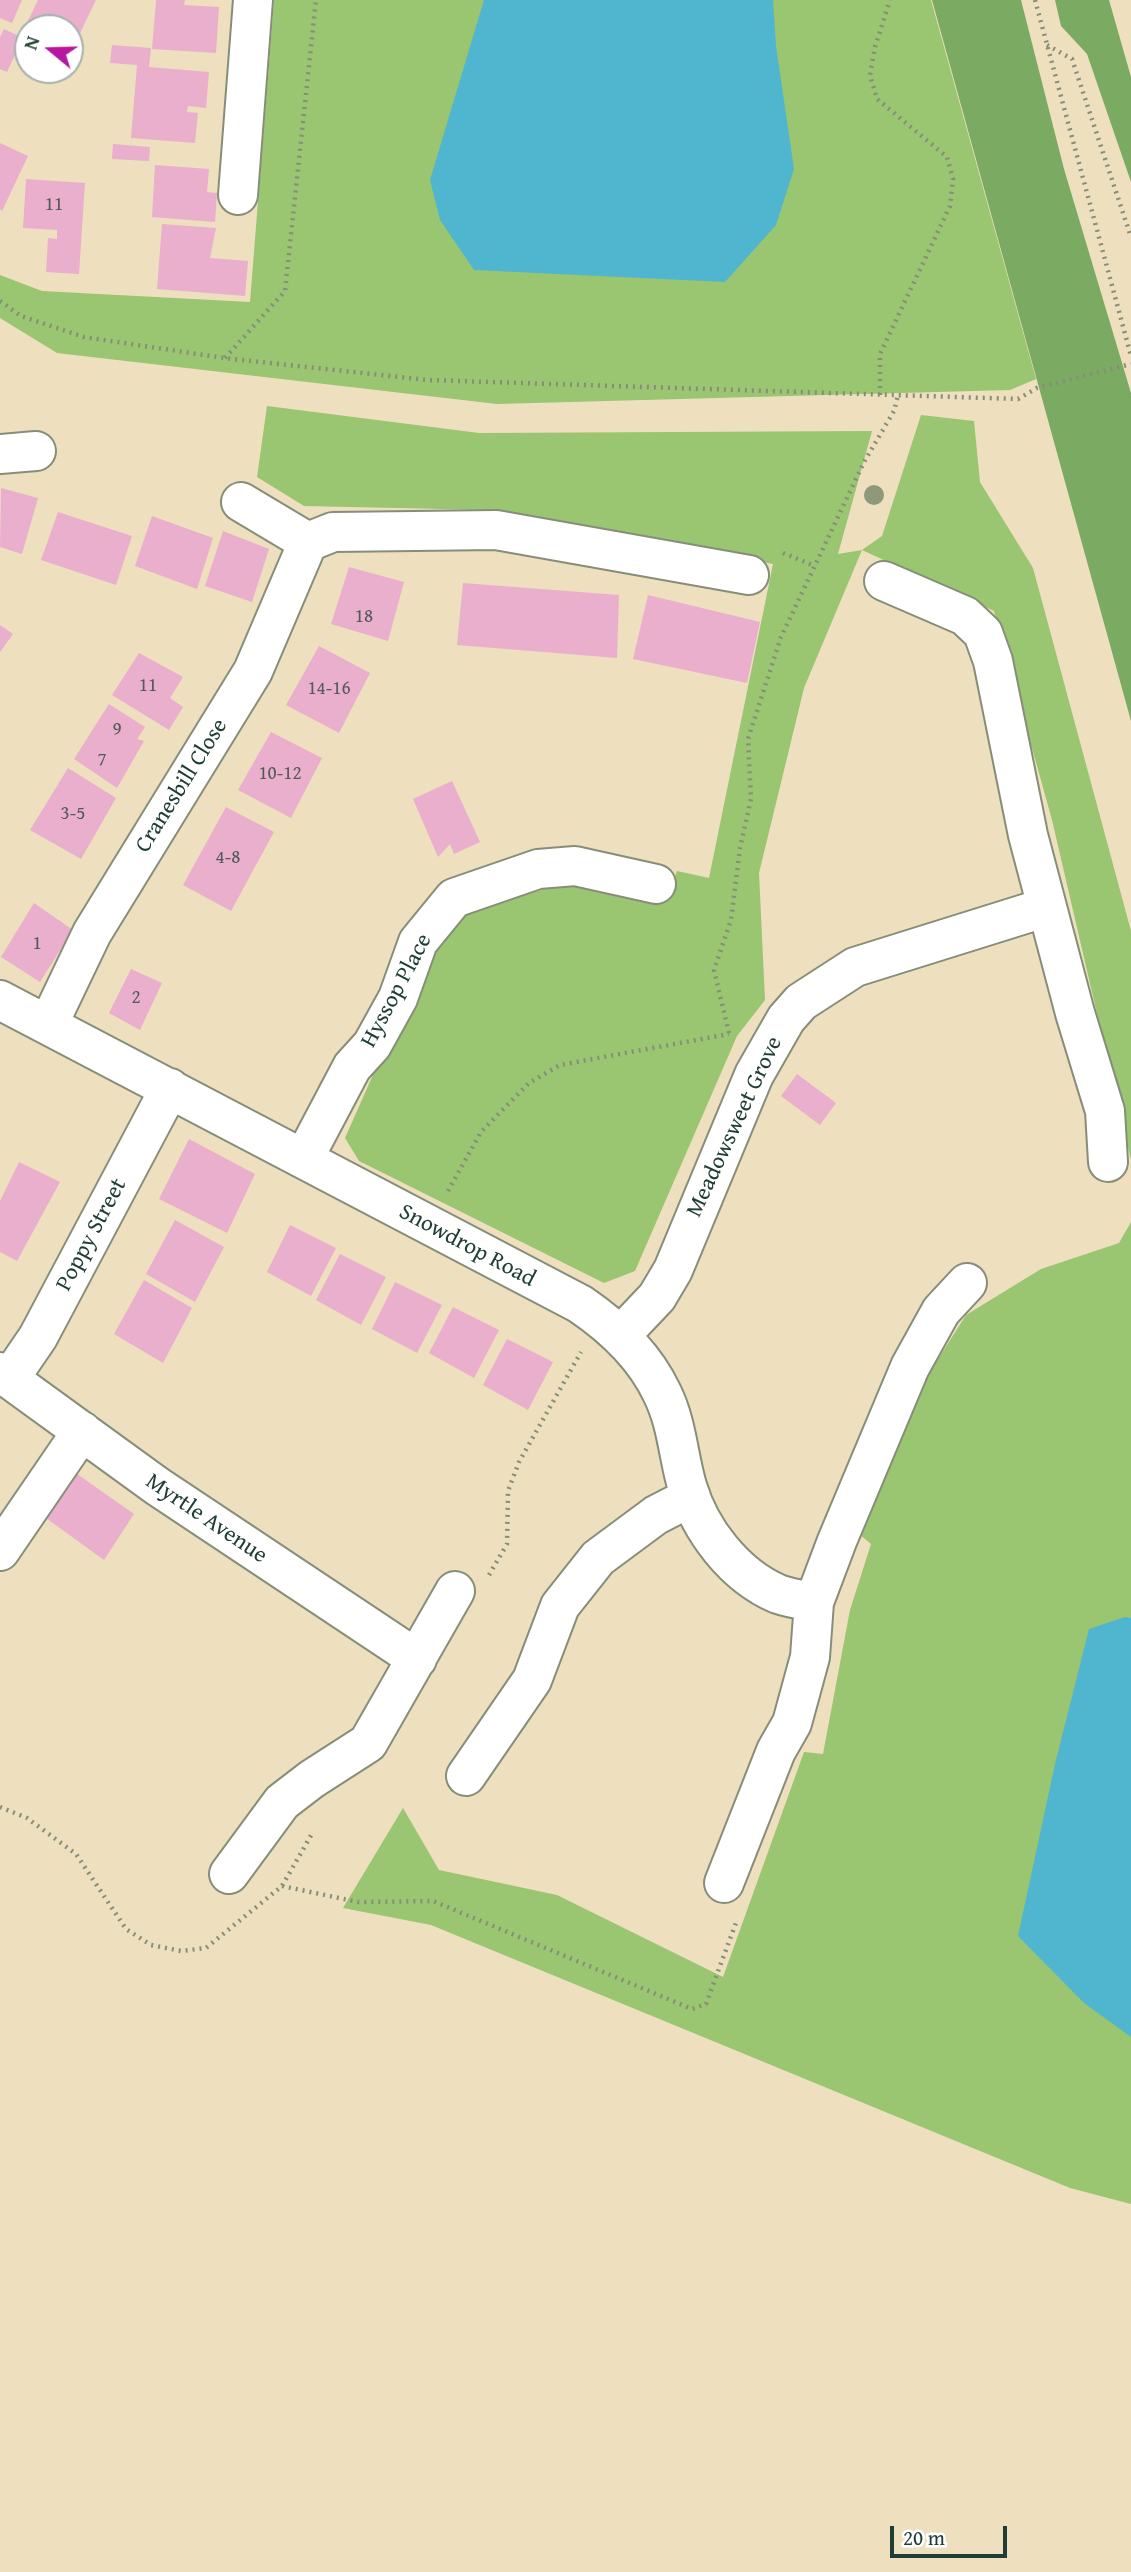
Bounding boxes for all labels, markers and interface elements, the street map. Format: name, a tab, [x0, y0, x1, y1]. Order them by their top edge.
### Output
north arrow	[14, 14, 84, 84]
text: N	[16, 32, 46, 53]
house number: 11	[45, 194, 63, 216]
house number: 18	[355, 606, 373, 628]
house number: 11	[139, 675, 157, 697]
house number: 14-16	[307, 678, 351, 700]
street label: Cranesbill Close	[130, 714, 234, 858]
house number: 9	[112, 719, 122, 741]
house number: 7	[97, 749, 107, 771]
house number: 10-12	[258, 763, 302, 785]
house number: 3-5	[61, 803, 85, 825]
house number: 4-8	[216, 847, 240, 869]
street label: Hyssop Place	[356, 929, 438, 1053]
house number: 1	[32, 933, 42, 955]
house number: 2	[131, 987, 141, 1009]
street label: Meadowsweet Grove	[681, 1032, 789, 1222]
street label: Poppy Street	[51, 1174, 133, 1296]
street label: Snowdrop Road	[394, 1198, 540, 1294]
street label: Myrtle Avenue	[140, 1468, 272, 1570]
scale bar	[893, 2512, 1010, 2556]
text: 20 m	[903, 2522, 945, 2553]

